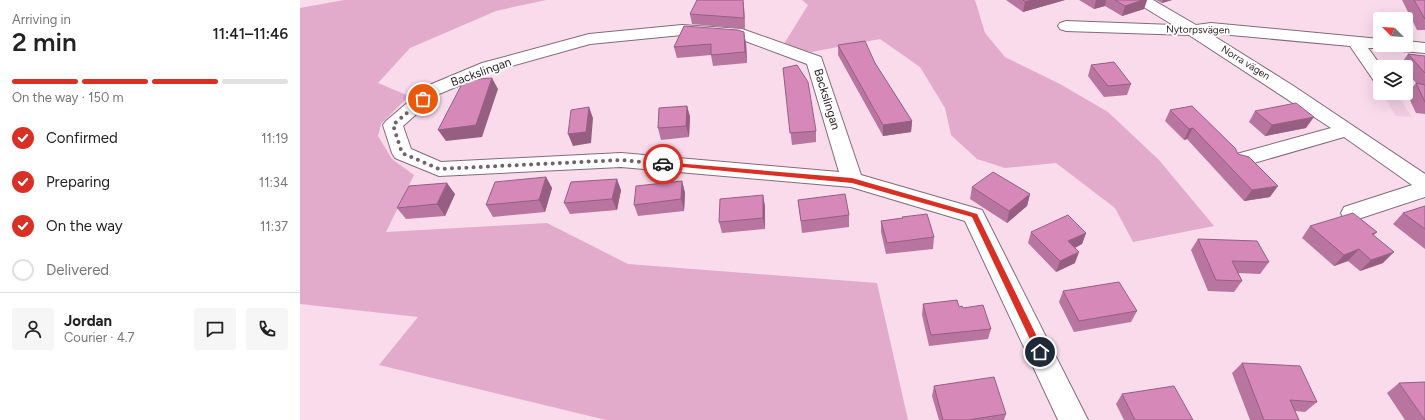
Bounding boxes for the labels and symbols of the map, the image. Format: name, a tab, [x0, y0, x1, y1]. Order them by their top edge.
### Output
north arrow	[1373, 12, 1413, 52]
street label: Nytorpsvägen	[1166, 22, 1230, 37]
street label: Norra vägen	[1219, 42, 1273, 83]
street label: Backslingan	[449, 54, 513, 89]
street label: Backslingan	[811, 67, 843, 132]
pin	[406, 82, 440, 116]
courier	[643, 144, 683, 184]
pin	[1023, 335, 1057, 369]

